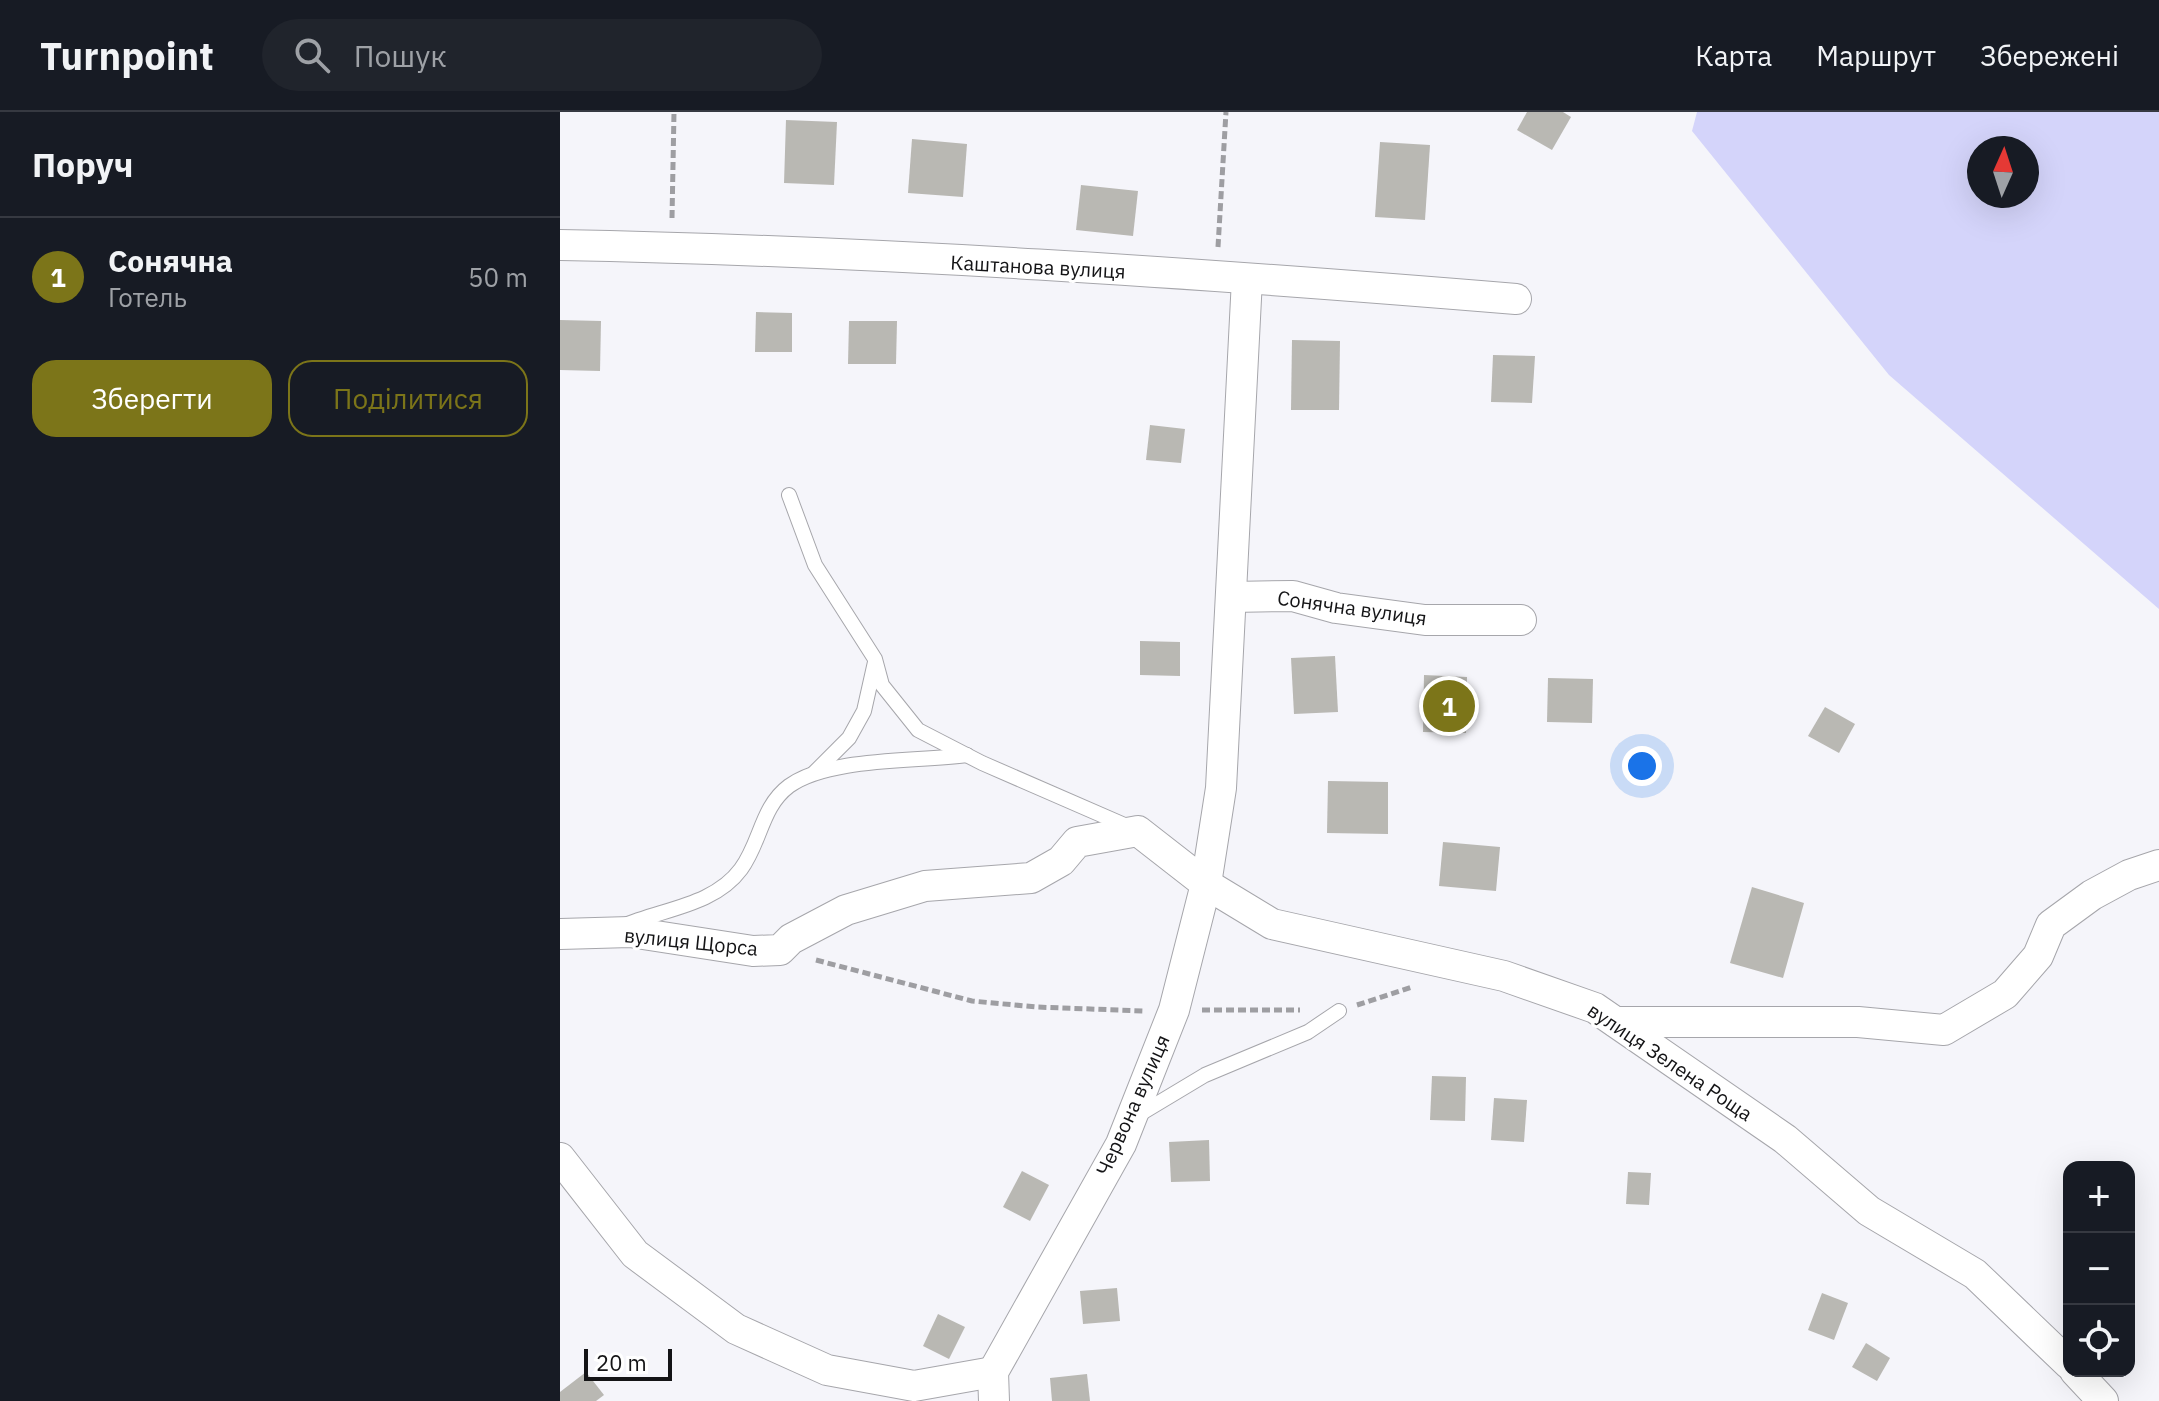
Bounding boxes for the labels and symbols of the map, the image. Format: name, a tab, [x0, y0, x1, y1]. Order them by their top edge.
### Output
north arrow	[1967, 136, 2039, 208]
street label: Каштанова вулиця	[950, 248, 1126, 285]
street label: Сонячна вулиця	[1276, 584, 1428, 631]
pin: 1	[1423, 676, 1475, 736]
your location	[1622, 746, 1662, 786]
street label: вулиця Щорса	[623, 921, 760, 962]
street label: вулиця Зелена Роща	[1583, 996, 1758, 1127]
street label: Червона вулиця	[1089, 1030, 1176, 1179]
scale bar	[584, 1345, 672, 1381]

